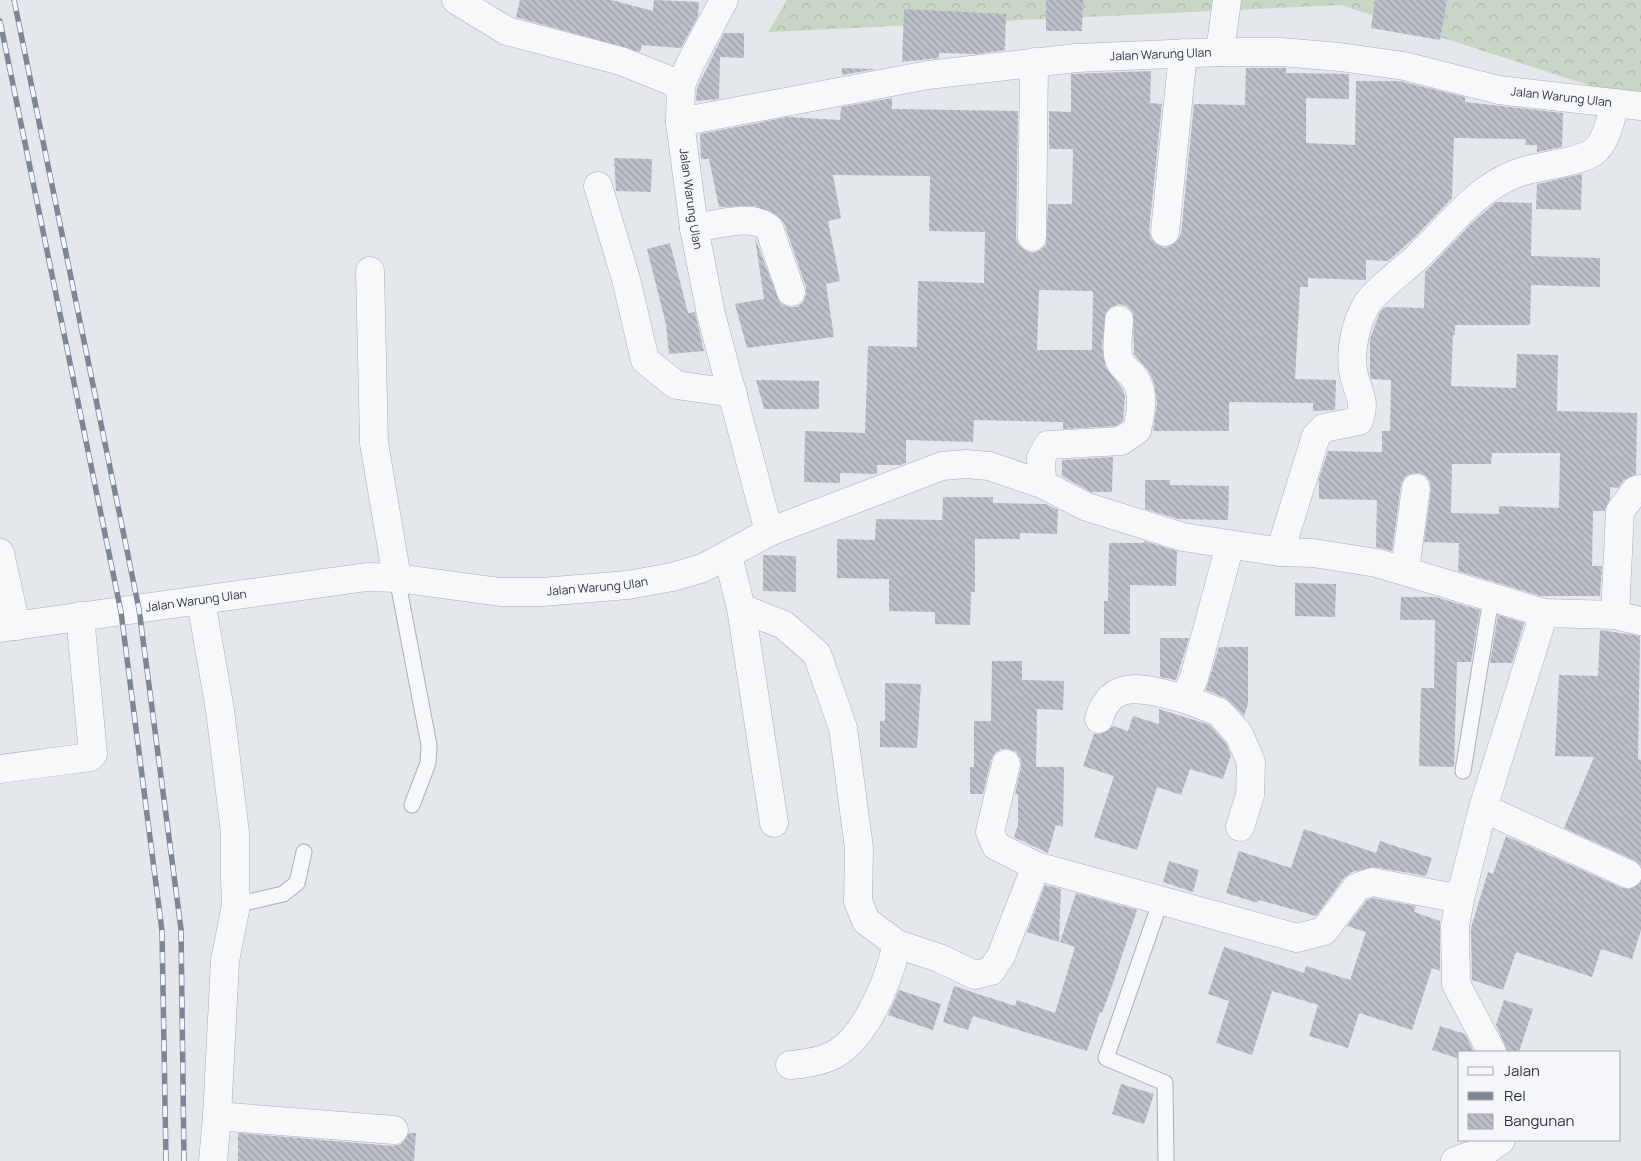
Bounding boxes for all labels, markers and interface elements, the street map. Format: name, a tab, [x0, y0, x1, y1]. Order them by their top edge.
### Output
street label: Jalan Warung Ulan	[1109, 43, 1212, 65]
street label: Jalan Warung Ulan	[1510, 82, 1613, 111]
street label: Jalan Warung Ulan	[676, 147, 707, 251]
street label: Jalan Warung Ulan	[546, 573, 649, 600]
street label: Jalan Warung Ulan	[144, 585, 248, 616]
legend	[1458, 1051, 1621, 1141]
text: Jalan	[1504, 1060, 1540, 1081]
text: Rel	[1504, 1085, 1526, 1106]
text: Bangunan	[1504, 1110, 1574, 1131]

